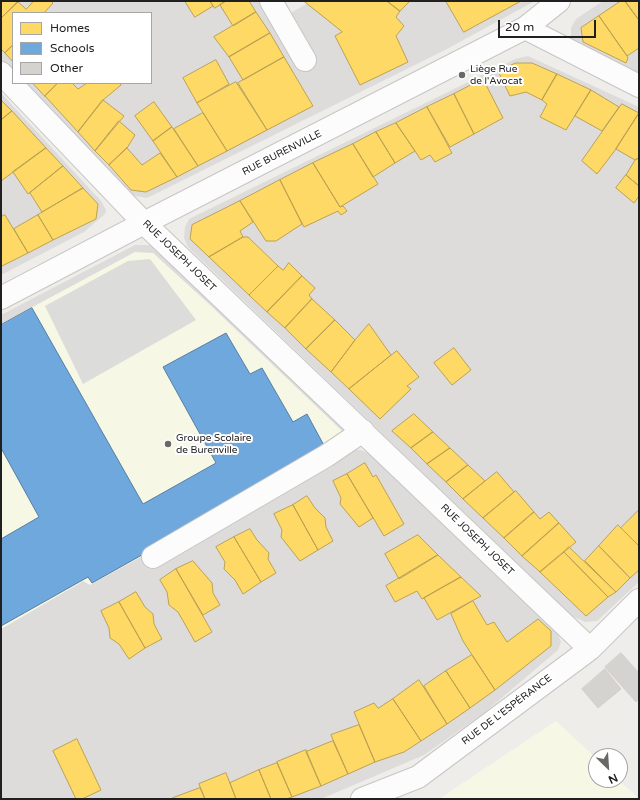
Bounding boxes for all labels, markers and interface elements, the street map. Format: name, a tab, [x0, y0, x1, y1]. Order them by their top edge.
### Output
legend	[12, 12, 152, 84]
scale bar	[500, 12, 598, 38]
text: 20 m	[505, 20, 534, 34]
text: Homes	[50, 21, 90, 35]
text: Schools	[50, 41, 94, 55]
text: Other	[50, 61, 83, 75]
place label: Liège Rue de l'Avocat	[470, 63, 522, 86]
marker: Liège Rue de l'Avocat	[457, 70, 467, 80]
street label: RUE BURENVILLE	[240, 128, 324, 178]
street label: RUE JOSEPH JOSET	[140, 218, 218, 294]
place label: Groupe Scolaire de Burenville	[176, 432, 251, 456]
marker: Groupe Scolaire de Burenville	[163, 439, 173, 449]
street label: RUE JOSEPH JOSET	[438, 502, 516, 578]
street label: RUE DE L'ESPÉRANCE	[460, 672, 554, 748]
north arrow	[588, 748, 628, 788]
text: N	[606, 771, 620, 786]

